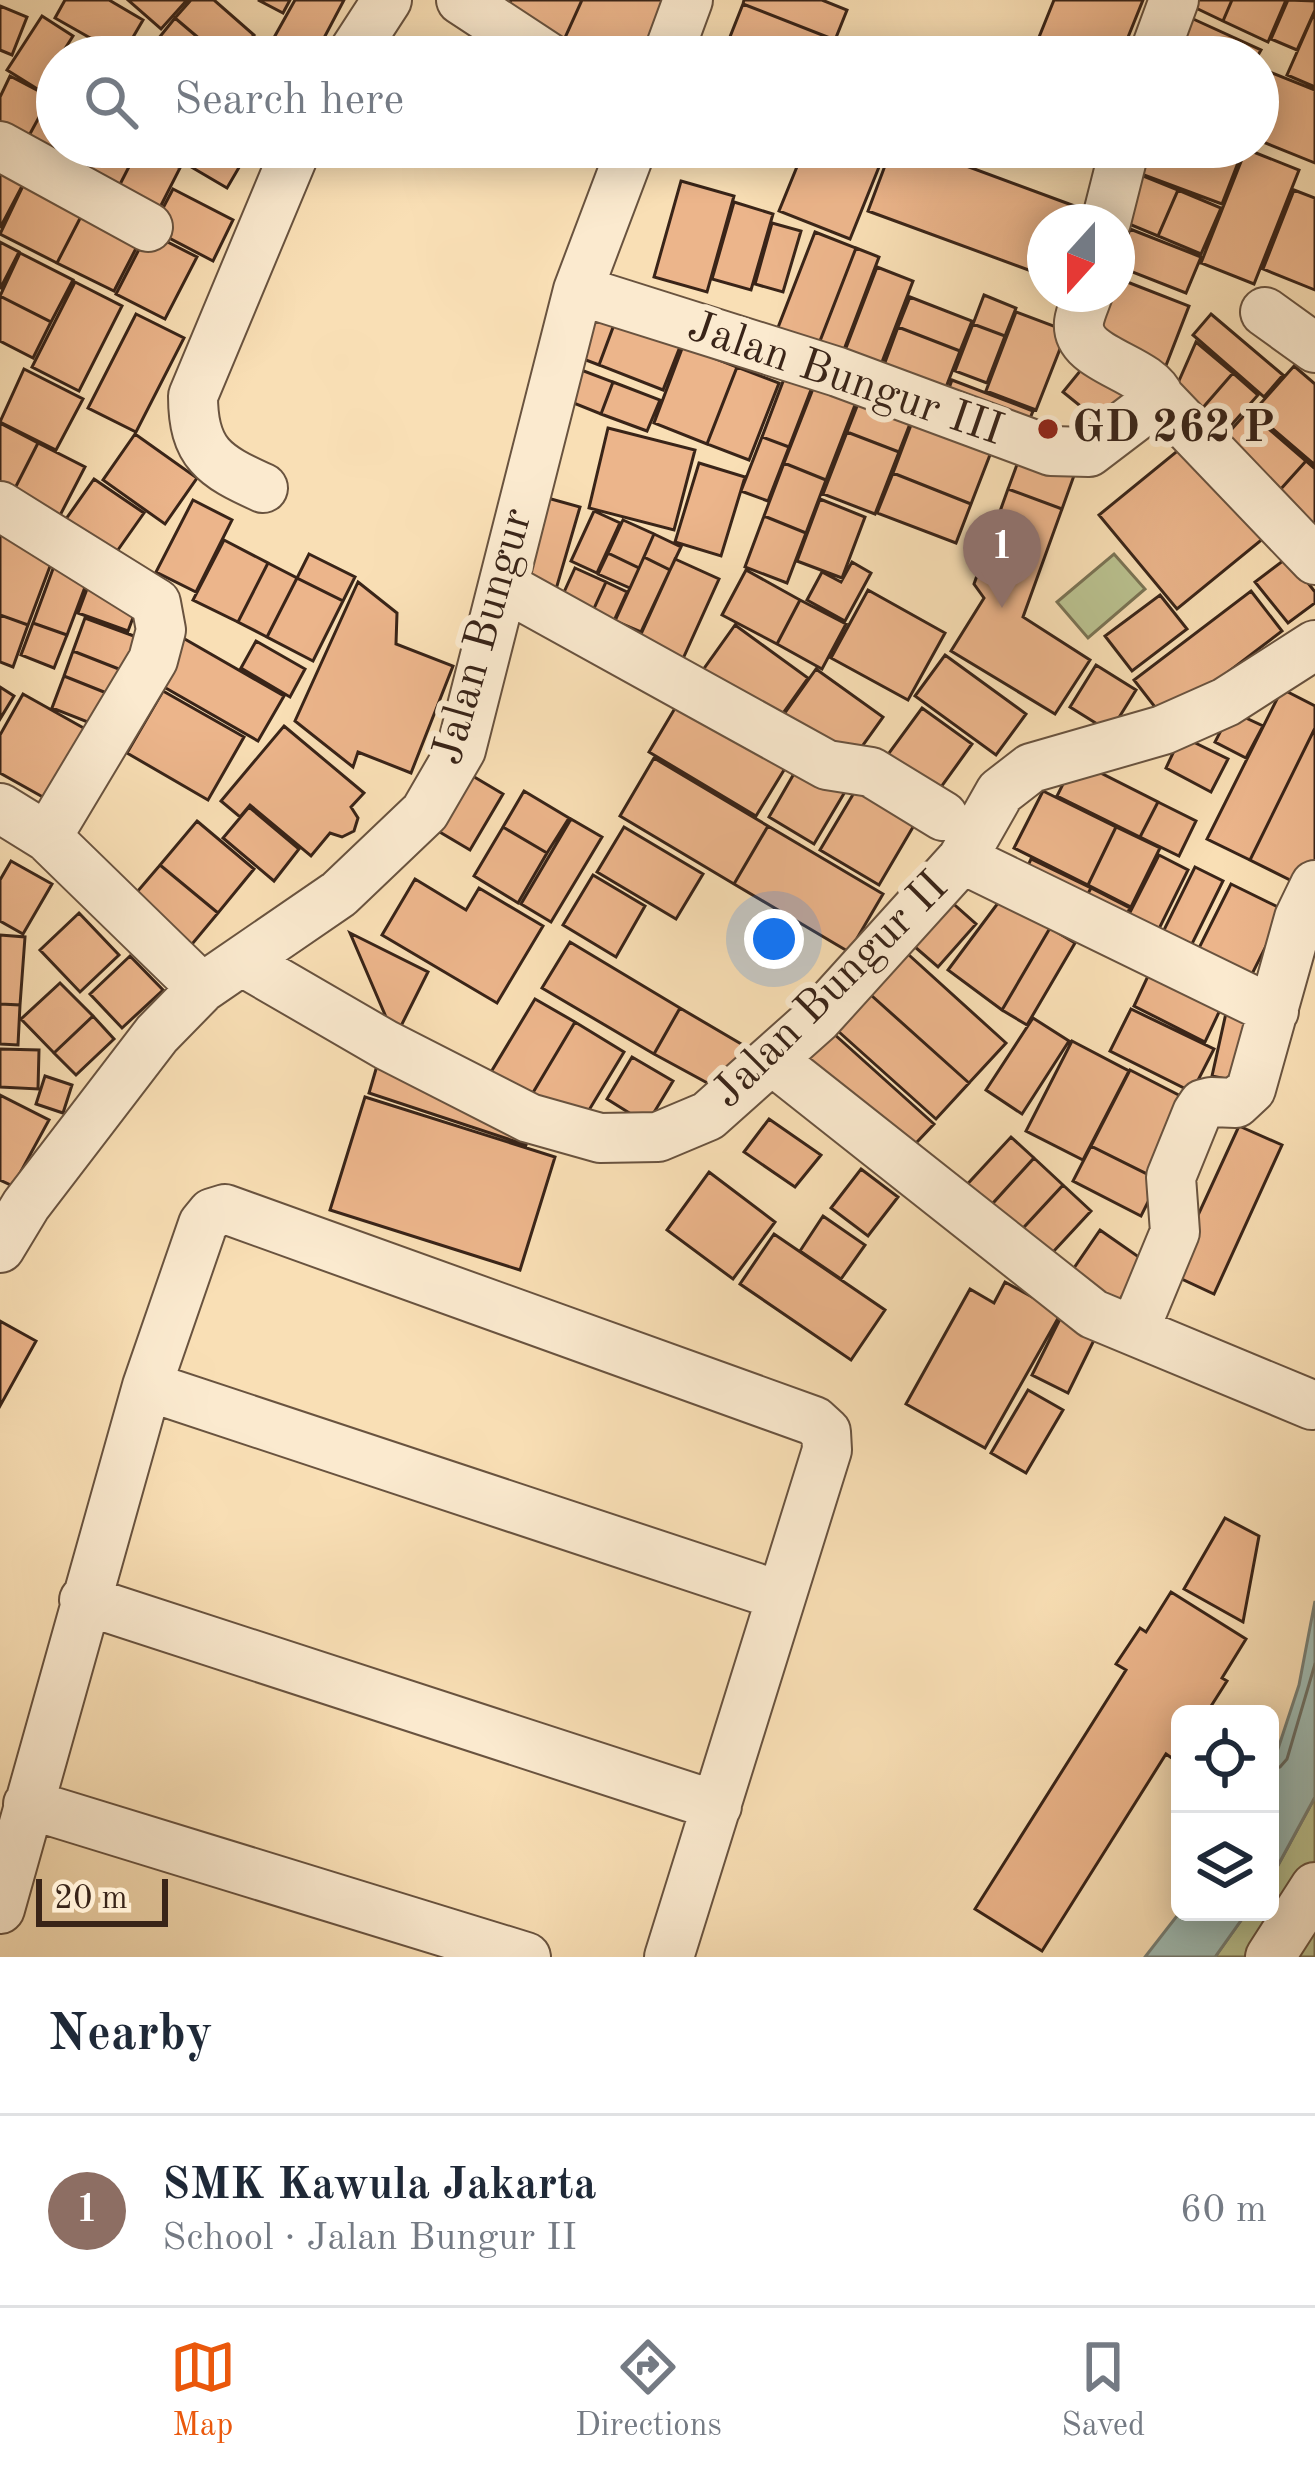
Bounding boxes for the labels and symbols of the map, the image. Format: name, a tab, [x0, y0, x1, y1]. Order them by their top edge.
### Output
north arrow	[1027, 204, 1135, 312]
street label: Jalan Bungur III	[682, 305, 1008, 455]
place label: GD 262 P	[1072, 407, 1275, 452]
marker: GD 262 P	[1035, 416, 1061, 442]
street label: Jalan Bungur	[426, 504, 542, 770]
pin: 1	[963, 509, 1041, 608]
street label: Jalan Bungur II	[705, 865, 957, 1117]
your location	[744, 909, 804, 969]
scale bar	[36, 1873, 168, 1926]

